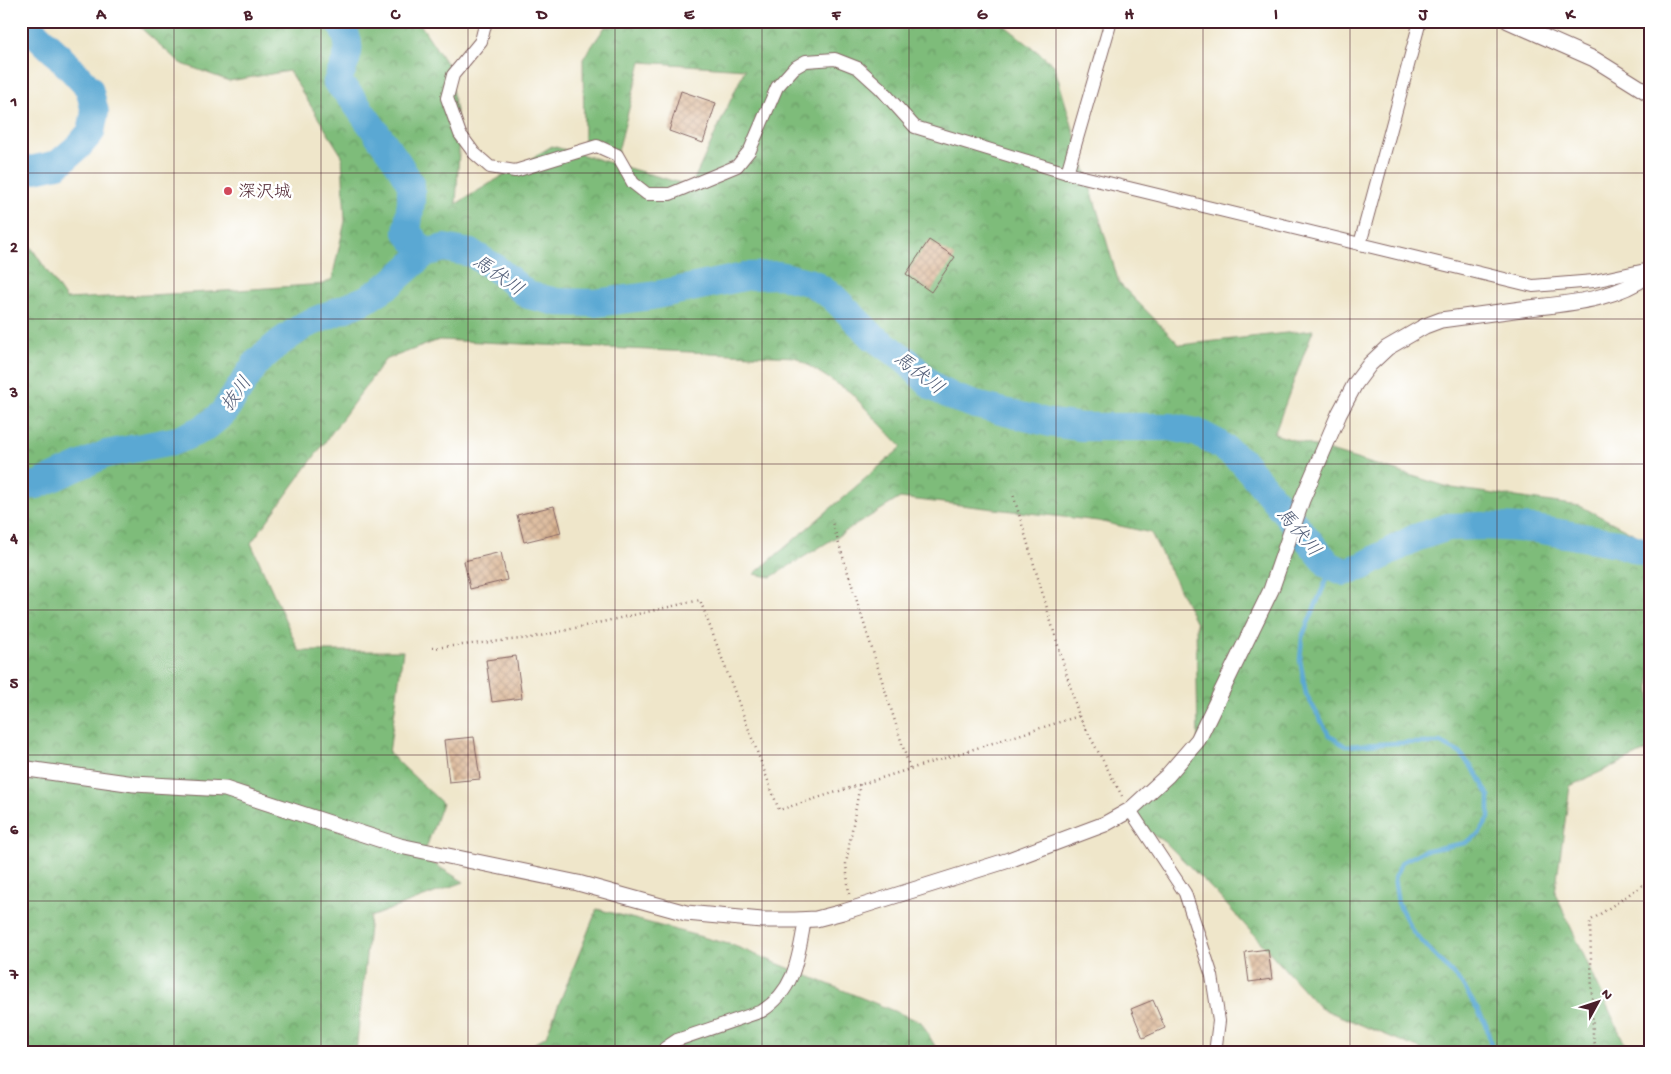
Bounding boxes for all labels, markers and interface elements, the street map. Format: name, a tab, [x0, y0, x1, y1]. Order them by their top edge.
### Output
text: A	[95, 7, 107, 26]
text: B	[243, 7, 253, 26]
text: C	[390, 7, 401, 26]
text: D	[535, 7, 548, 26]
text: E	[684, 7, 695, 26]
text: F	[831, 7, 842, 26]
text: G	[977, 7, 988, 26]
text: H	[1124, 7, 1134, 26]
text: I	[1274, 7, 1278, 26]
text: J	[1418, 7, 1429, 26]
text: K	[1565, 7, 1577, 26]
text: 1	[10, 94, 17, 113]
place label: 深沢城	[238, 182, 292, 204]
marker: 深沢城	[222, 185, 234, 197]
text: 2	[10, 240, 18, 259]
water label: 馬伏川	[467, 250, 528, 303]
water label: 馬伏川	[888, 347, 948, 401]
water label: 抜川	[218, 373, 258, 417]
text: 3	[9, 385, 18, 404]
water label: 馬伏川	[1270, 503, 1325, 562]
text: 4	[9, 531, 18, 550]
text: 5	[10, 676, 19, 695]
text: 6	[10, 822, 19, 841]
text: 7	[9, 967, 19, 986]
north arrow	[1574, 976, 1624, 1026]
text: N	[1597, 986, 1615, 1004]

